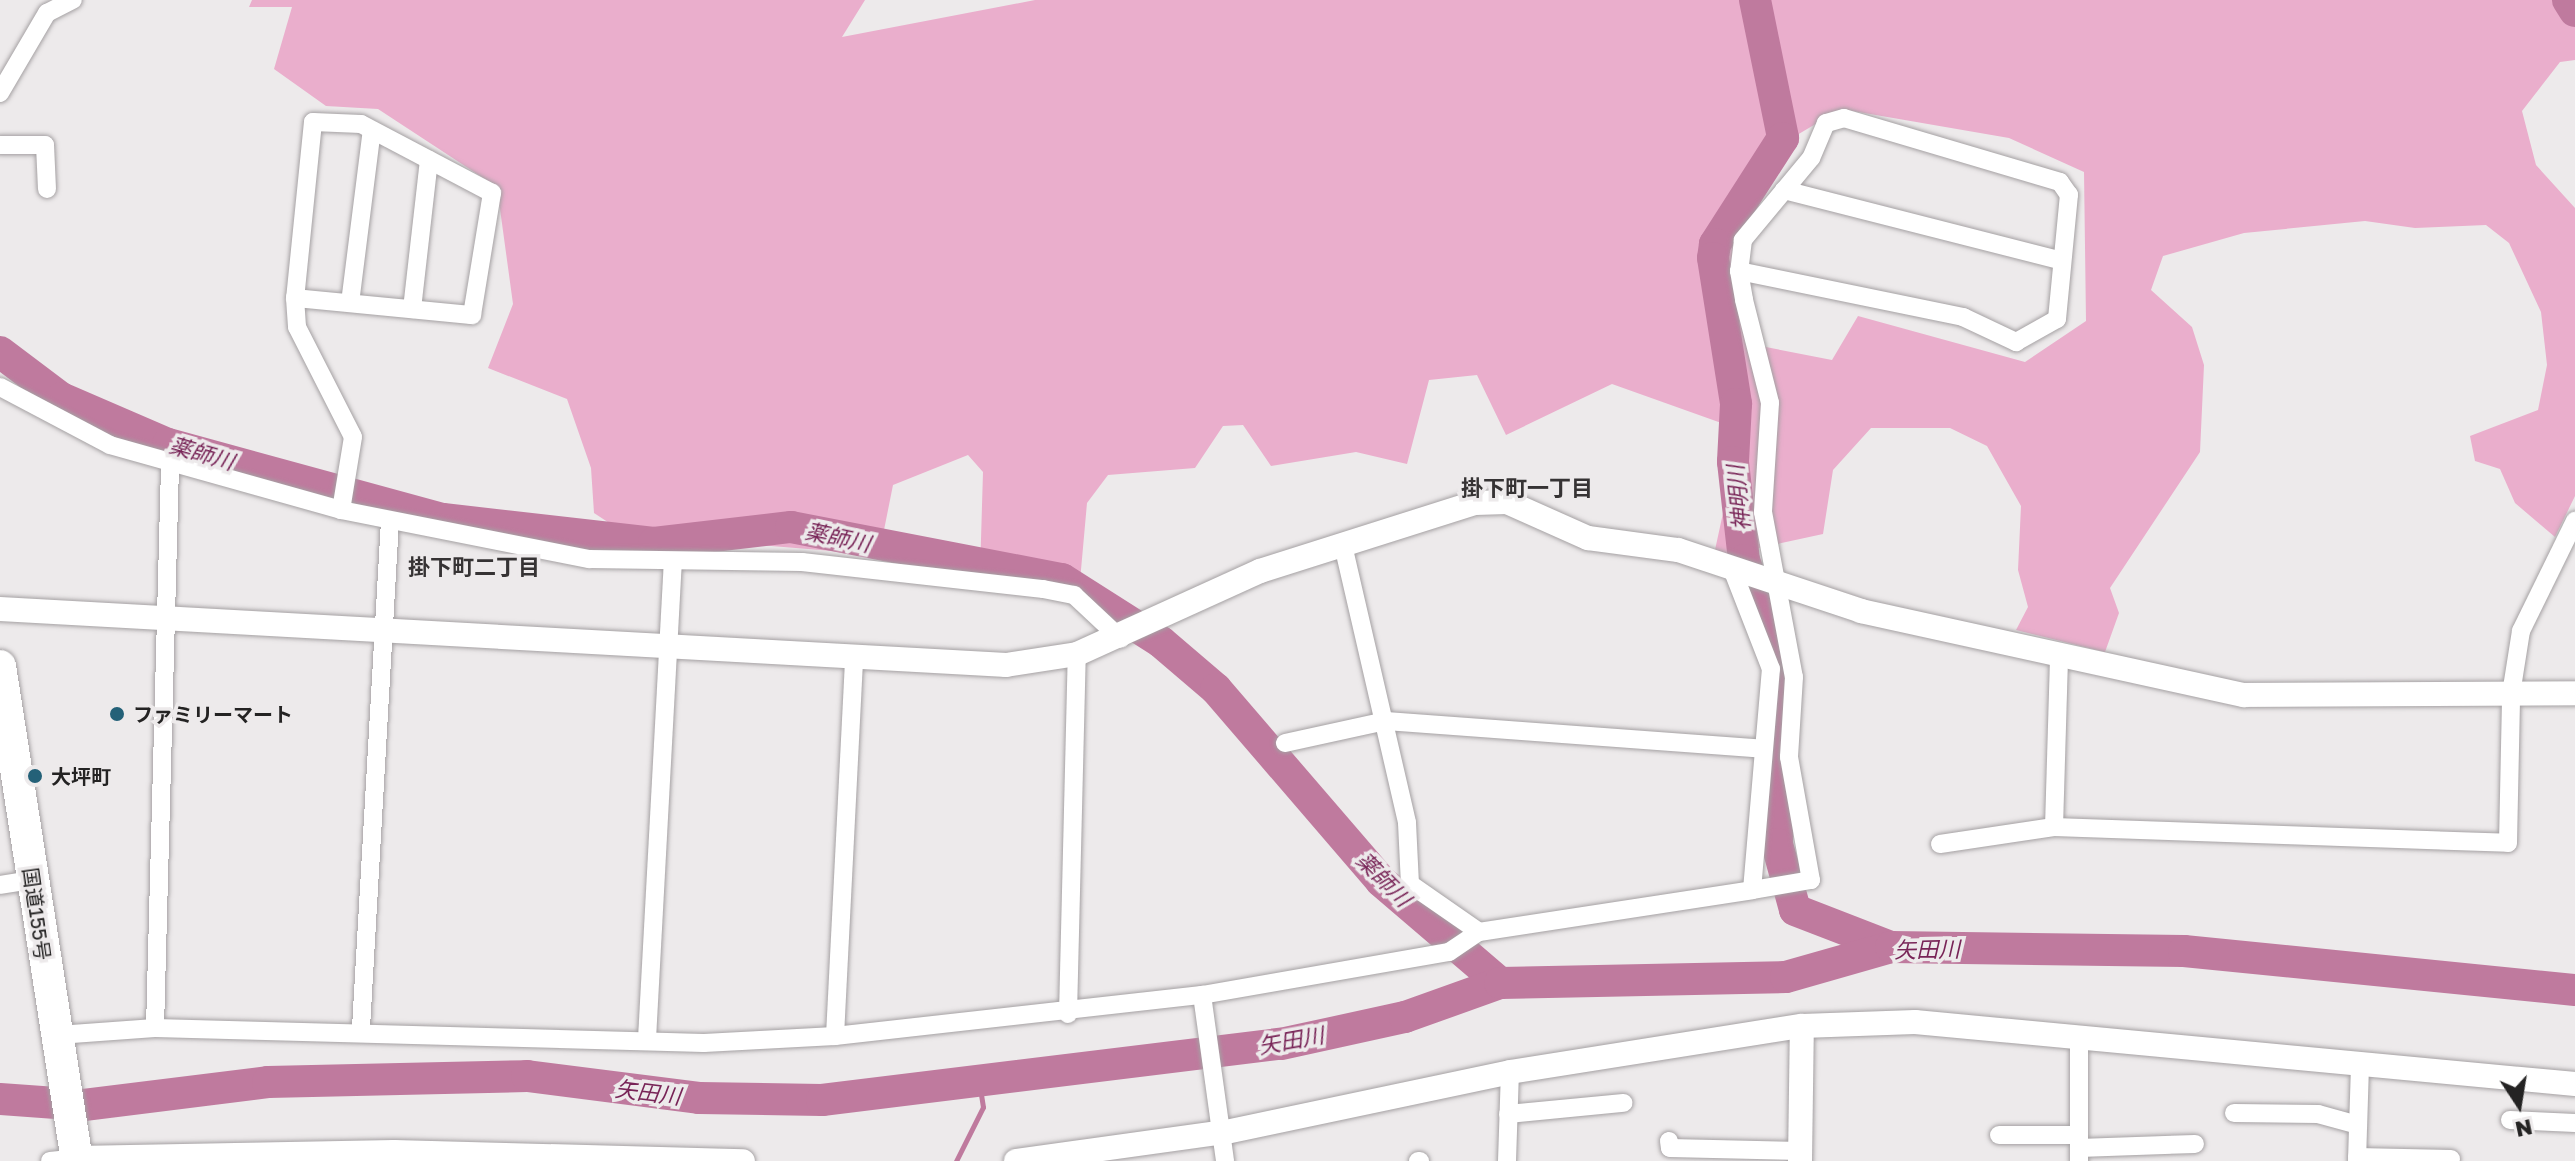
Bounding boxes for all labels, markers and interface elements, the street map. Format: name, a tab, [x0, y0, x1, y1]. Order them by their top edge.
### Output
water label: 薬師川	[167, 431, 237, 475]
water label: 神明川	[1721, 464, 1755, 532]
district label: 掛下町一丁目	[1461, 475, 1593, 501]
water label: 薬師川	[803, 517, 873, 557]
district label: 掛下町二丁目	[408, 554, 540, 580]
place label: ファミリーマート	[133, 702, 293, 726]
marker: ファミリーマート	[108, 705, 126, 723]
place label: 大坪町	[51, 764, 111, 788]
marker: 大坪町	[26, 767, 44, 785]
water label: 薬師川	[1351, 846, 1417, 912]
street label: 国道155号	[19, 866, 55, 962]
water label: 矢田川	[1894, 935, 1960, 963]
water label: 矢田川	[1256, 1021, 1326, 1059]
north arrow	[2479, 1065, 2559, 1145]
water label: 矢田川	[614, 1075, 682, 1109]
text: N	[2513, 1114, 2535, 1144]

